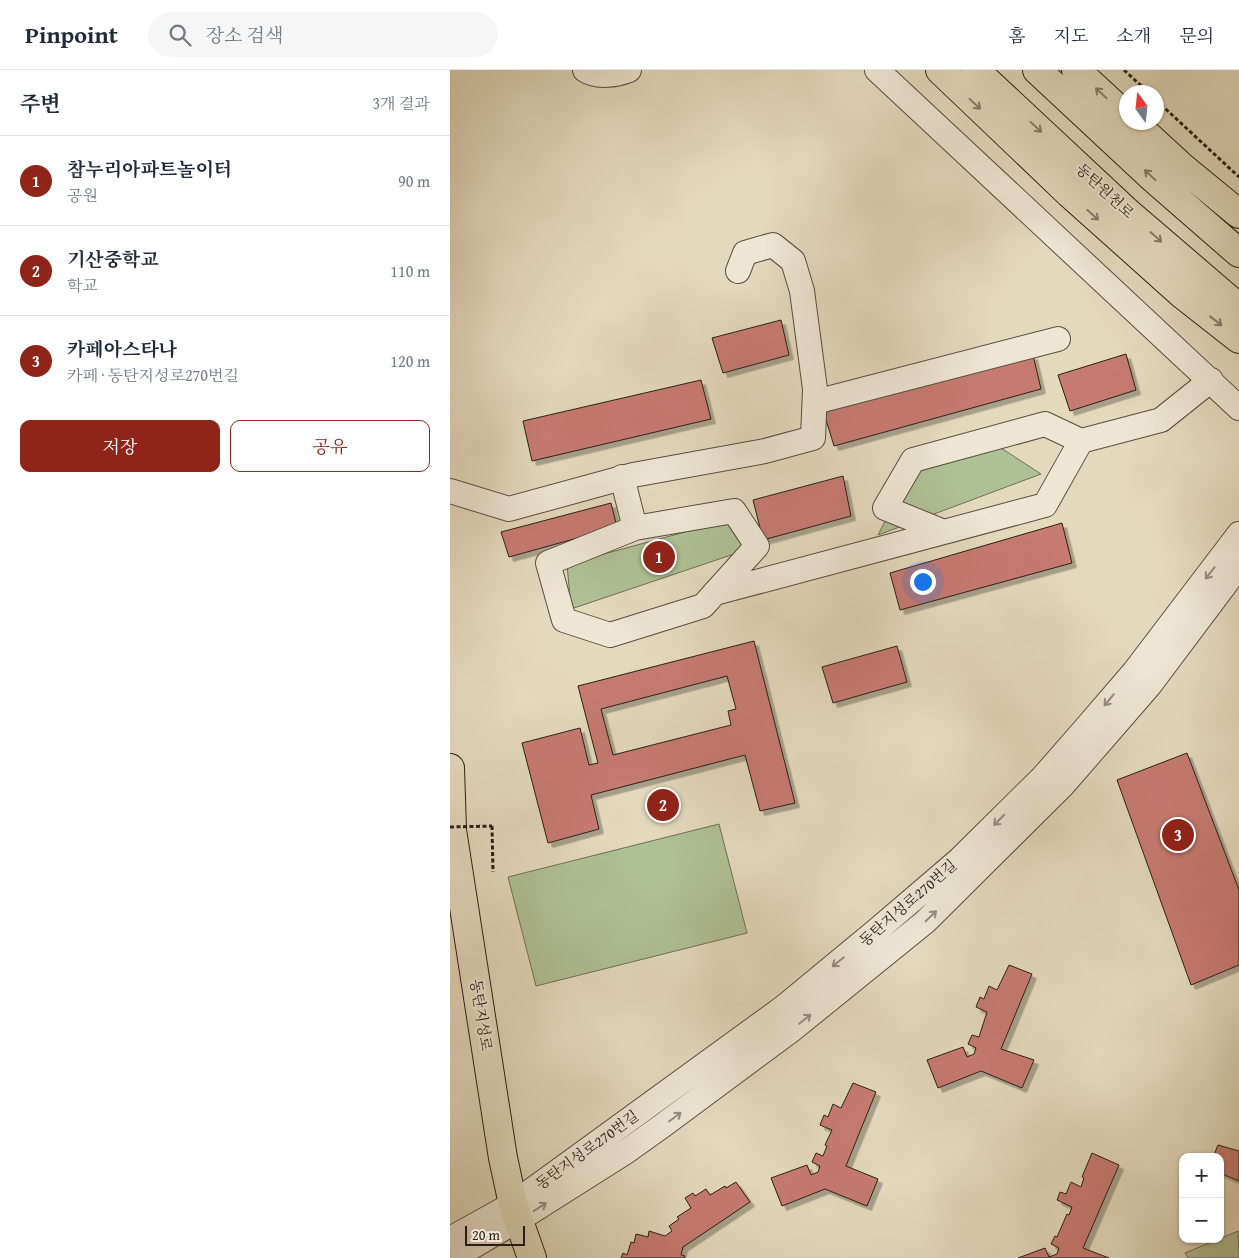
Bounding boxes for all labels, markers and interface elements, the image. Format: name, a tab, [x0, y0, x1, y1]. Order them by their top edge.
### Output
search box	[148, 12, 498, 57]
text: Pinpoint	[25, 17, 118, 52]
icon: search	[166, 21, 194, 49]
text: 장소 검색	[206, 21, 283, 49]
text: 홈	[1008, 22, 1026, 49]
text: 지도	[1054, 22, 1088, 49]
text: 소개	[1116, 22, 1151, 49]
text: 문의	[1179, 22, 1214, 49]
north arrow	[1119, 85, 1164, 130]
one-way arrow	[1095, 87, 1108, 99]
text: 주변	[20, 88, 61, 119]
text: 3개 결과	[372, 91, 430, 115]
one-way arrow	[968, 98, 981, 110]
one-way arrow	[1030, 121, 1043, 133]
text: 참누리아파트놀이터	[67, 155, 232, 183]
street label: 동탄원천로	[1072, 158, 1139, 223]
text: 1	[32, 169, 40, 193]
text: 90 m	[398, 169, 430, 193]
one-way arrow	[1143, 169, 1156, 181]
text: 공원	[67, 183, 98, 207]
one-way arrow	[1087, 209, 1100, 221]
one-way arrow	[1150, 232, 1163, 243]
text: 기산중학교	[67, 245, 159, 273]
text: 2	[32, 259, 40, 283]
text: 110 m	[390, 259, 430, 283]
text: 학교	[67, 273, 98, 297]
one-way arrow	[1210, 315, 1223, 326]
text: 카페아스타나	[67, 335, 177, 363]
text: 3	[32, 349, 40, 373]
text: 120 m	[390, 349, 430, 373]
text: 카페 · 동탄지성로270번길	[67, 363, 239, 387]
button: 저장	[20, 420, 220, 472]
button: 공유	[230, 420, 430, 472]
pin: 1	[643, 538, 675, 576]
one-way arrow	[1204, 566, 1215, 579]
your location	[910, 569, 936, 595]
one-way arrow	[1104, 694, 1115, 707]
pin: 2	[647, 786, 679, 824]
one-way arrow	[993, 814, 1005, 826]
pin: 3	[1162, 816, 1194, 854]
street label: 동탄지성로270번길	[854, 854, 961, 951]
one-way arrow	[925, 910, 937, 922]
one-way arrow	[832, 957, 845, 968]
street label: 동탄지성로	[465, 977, 498, 1053]
one-way arrow	[798, 1013, 811, 1024]
street label: 동탄지성로270번길	[531, 1105, 643, 1194]
one-way arrow	[668, 1111, 681, 1122]
map controls	[1179, 1153, 1224, 1243]
button: +	[1179, 1153, 1224, 1198]
button: −	[1179, 1198, 1224, 1243]
one-way arrow	[533, 1201, 547, 1212]
scale bar	[465, 1223, 525, 1246]
text: 20 m	[472, 1225, 500, 1245]

